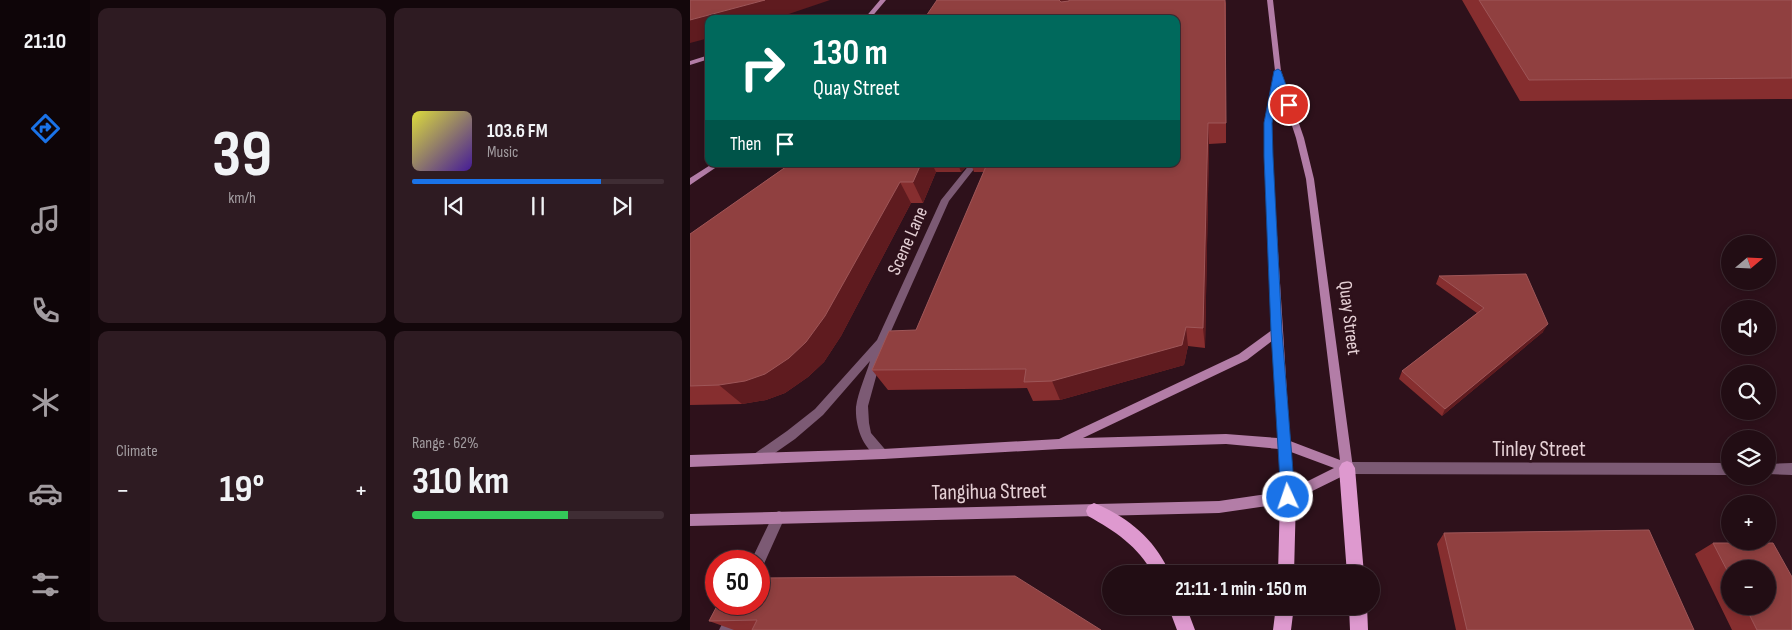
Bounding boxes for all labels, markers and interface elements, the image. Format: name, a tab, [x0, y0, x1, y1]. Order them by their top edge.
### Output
text: 21:10	[24, 28, 66, 55]
text: 130 m	[813, 32, 888, 75]
icon: right	[730, 35, 795, 100]
text: Quay Street	[813, 75, 900, 102]
pin	[1268, 84, 1310, 126]
icon: arrive	[1275, 91, 1303, 119]
icon: directions	[28, 111, 63, 146]
text: 39	[212, 117, 272, 195]
text: 103.6 FM	[487, 120, 548, 143]
icon: arrive	[771, 130, 799, 158]
text: Then	[730, 133, 761, 156]
text: Music	[487, 143, 518, 162]
text: km/h	[228, 189, 256, 208]
icon: previous	[440, 192, 468, 220]
icon: pause	[524, 192, 552, 220]
icon: next	[608, 192, 636, 220]
icon: music	[28, 202, 63, 237]
street label: Scene Lane	[883, 203, 933, 279]
north arrow	[1721, 235, 1776, 290]
map controls	[1721, 235, 1776, 615]
street label: Quay Street	[1333, 279, 1365, 357]
icon: phone	[28, 293, 63, 328]
button: sound	[1721, 300, 1776, 355]
button: search	[1721, 365, 1776, 420]
icon: climate	[28, 385, 63, 420]
button: layers	[1721, 430, 1776, 485]
text: Range · 62%	[412, 434, 479, 453]
street label: Tinley Street	[1492, 436, 1586, 463]
text: Climate	[116, 442, 158, 461]
text: 310 km	[412, 459, 509, 504]
text: 19°	[220, 467, 264, 512]
position arrow	[1261, 470, 1313, 522]
text: −	[116, 474, 130, 507]
text: +	[354, 474, 368, 507]
icon: car	[28, 476, 63, 511]
street label: Tangihua Street	[931, 477, 1047, 507]
button: +	[1721, 495, 1776, 550]
speed limit sign: 50	[705, 550, 770, 615]
button: −	[1721, 560, 1776, 615]
icon: filters	[28, 567, 63, 602]
text: 21:11 · 1 min · 150 m	[1175, 578, 1307, 601]

